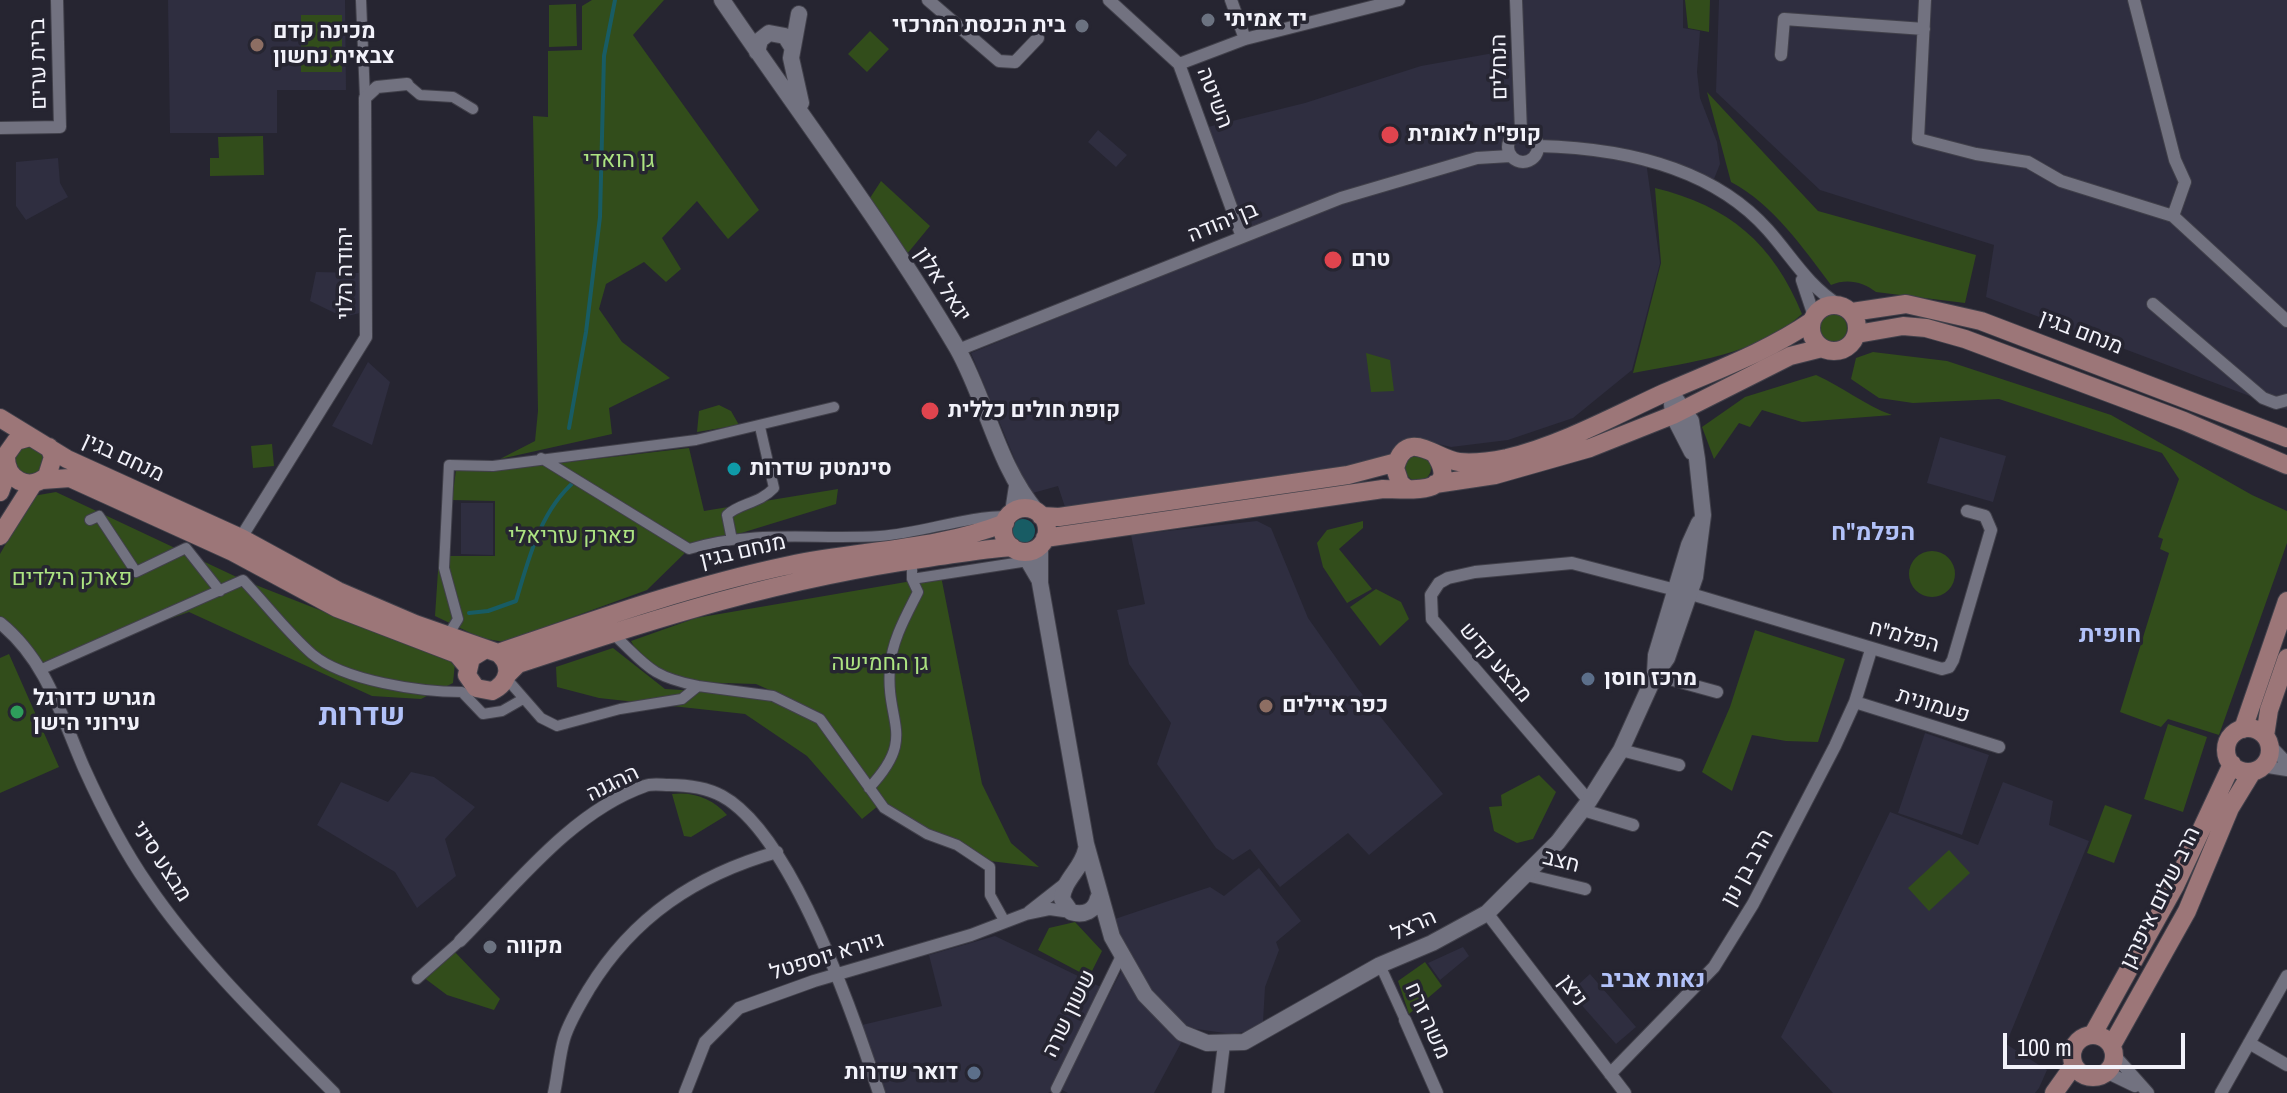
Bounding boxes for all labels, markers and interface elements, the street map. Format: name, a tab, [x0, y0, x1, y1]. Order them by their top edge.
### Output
place label: יד אמיתי	[1224, 7, 1307, 33]
marker: יד אמיתי	[1199, 11, 1217, 29]
place label: בית הכנסת המרכזי	[892, 13, 1066, 39]
marker: בית הכנסת המרכזי	[1073, 17, 1091, 35]
street label: ברית ערים	[25, 18, 53, 110]
place label: מכינה קדם צבאית נחשון	[273, 19, 395, 70]
street label: הנחלים	[1486, 34, 1514, 100]
marker: מכינה קדם צבאית נחשון	[248, 36, 266, 54]
street label: השיטה	[1190, 64, 1238, 132]
place label: קופ"ח לאומית	[1408, 122, 1541, 148]
marker: קופ"ח לאומית	[1379, 124, 1401, 146]
park label: גן הואדי	[583, 148, 655, 174]
street label: בן יהודה	[1184, 197, 1262, 249]
street label: יהודה הלוי	[333, 227, 359, 319]
street label: יגאל אלון	[908, 243, 976, 327]
place label: טרם	[1351, 247, 1390, 273]
marker: טרם	[1322, 249, 1344, 271]
street label: מנחם בגין	[2036, 305, 2126, 361]
place label: קופת חולים כללית	[948, 398, 1120, 424]
marker: קופת חולים כללית	[919, 400, 941, 422]
street label: מנחם בגין	[78, 428, 168, 488]
place label: סינמטק שדרות	[750, 456, 892, 482]
marker: סינמטק שדרות	[725, 460, 743, 478]
district label: הפלמ"ח	[1831, 520, 1915, 548]
park label: פארק עזריאלי	[508, 524, 636, 550]
street label: מנחם בגין	[697, 529, 789, 575]
park label: פארק הילדים	[12, 566, 132, 592]
street label: הפלמ"ח	[1866, 615, 1942, 659]
street label: מבצע קדש	[1453, 617, 1537, 709]
district label: חופית	[2079, 622, 2141, 650]
park label: גן החמישה	[831, 651, 929, 677]
place label: מרכז חוסן	[1604, 666, 1697, 692]
marker: מרכז חוסן	[1579, 670, 1597, 688]
street label: פעמונית	[1893, 682, 1973, 730]
place label: מגרש כדורגל עירוני הישן	[33, 686, 156, 738]
place label: כפר איילים	[1282, 693, 1388, 719]
marker: כפר איילים	[1257, 697, 1275, 715]
district label: שדרות	[319, 699, 405, 735]
marker: מגרש כדורגל עירוני הישן	[8, 703, 26, 721]
street label: ההגנה	[582, 760, 644, 808]
street label: מבצע סיני	[125, 817, 197, 907]
street label: הרב שלום איפרגן	[2115, 823, 2207, 973]
street label: הרב בן נון	[1716, 825, 1780, 911]
street label: חצב	[1540, 845, 1582, 879]
street label: הרצל	[1387, 904, 1441, 948]
street label: גיורא יוספטל	[767, 927, 887, 987]
place label: מקווה	[506, 934, 563, 960]
marker: מקווה	[481, 938, 499, 956]
street label: ששון שרה	[1038, 966, 1102, 1062]
district label: נאות אביב	[1601, 967, 1705, 995]
street label: ניצן	[1552, 970, 1592, 1012]
street label: משה זרח	[1398, 978, 1456, 1064]
scale bar	[2007, 1017, 2189, 1067]
text: 100 m	[2017, 1031, 2072, 1063]
place label: דואר שדרות	[845, 1060, 958, 1086]
marker: דואר שדרות	[965, 1064, 983, 1082]

